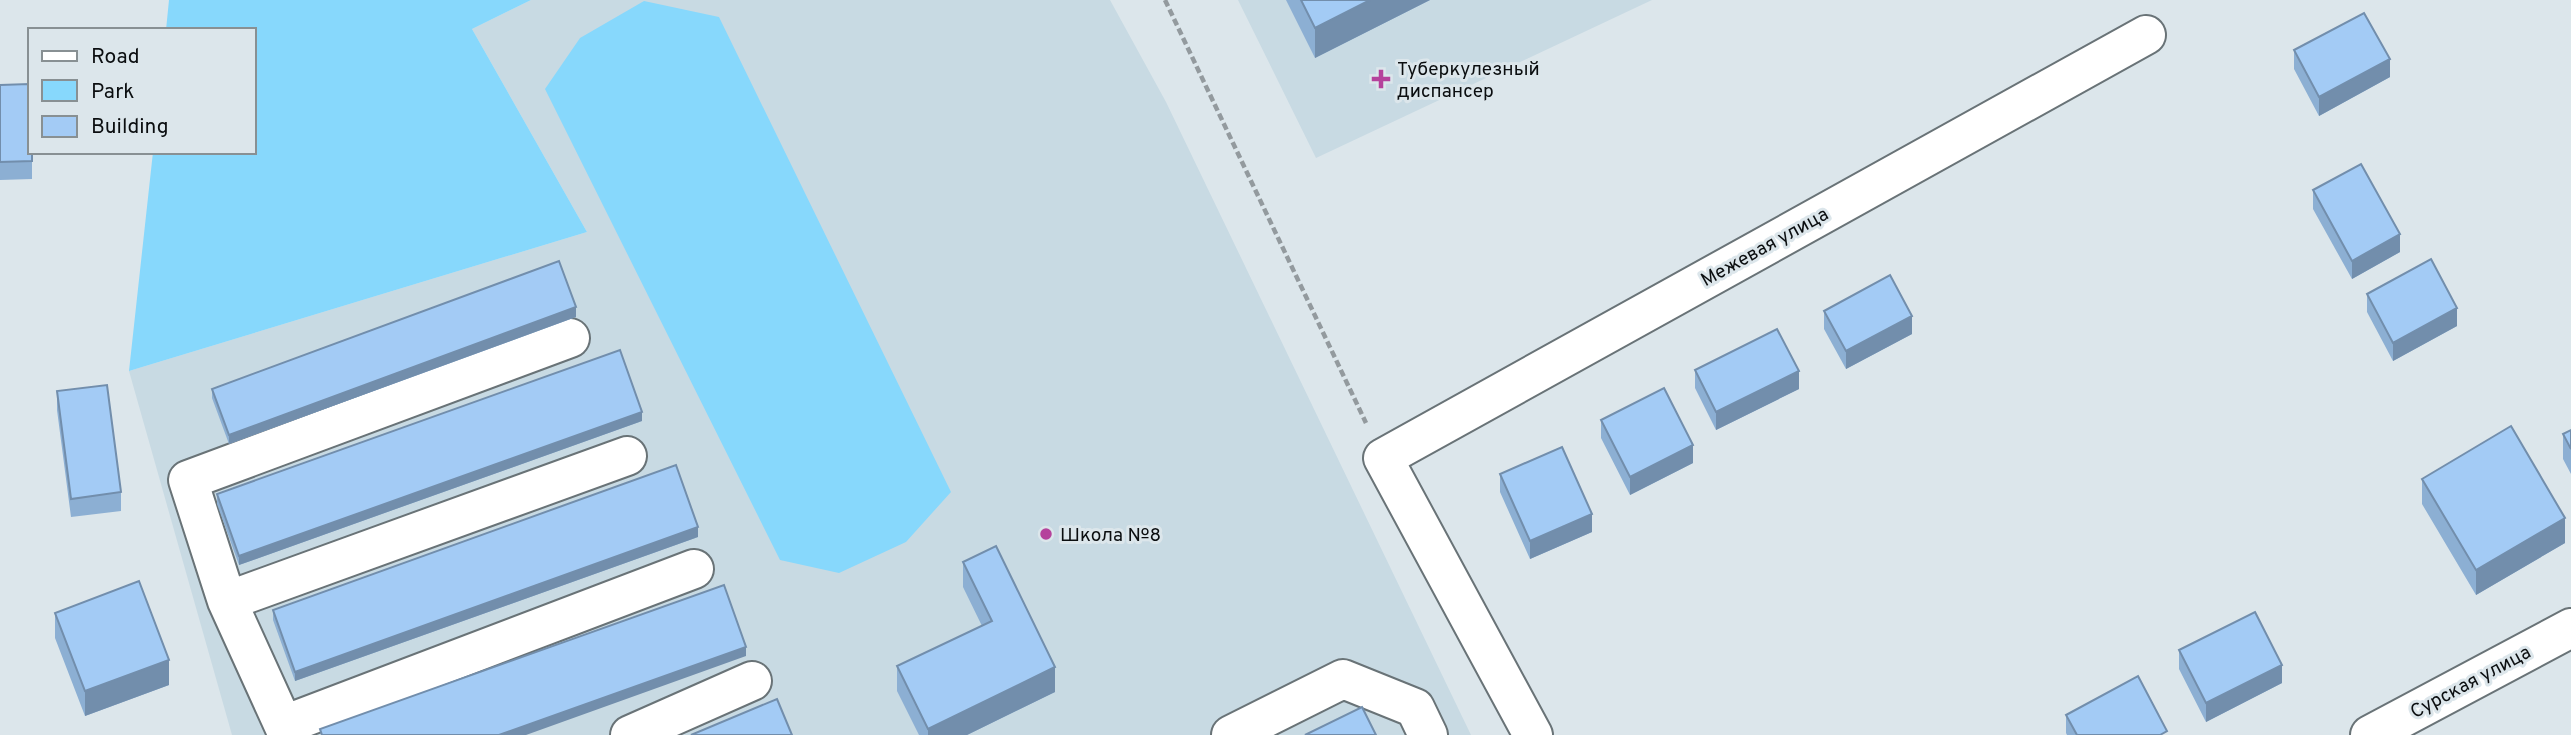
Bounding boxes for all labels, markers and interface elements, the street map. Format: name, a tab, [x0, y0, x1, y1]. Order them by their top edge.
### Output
legend	[28, 28, 256, 154]
text: Road	[91, 44, 140, 71]
place label: Туберкулезный диспансер	[1397, 58, 1540, 104]
marker: Туберкулезный диспансер	[1371, 69, 1391, 89]
text: Park	[91, 79, 134, 106]
text: Building	[91, 114, 169, 141]
street label: Межевая улица	[1697, 203, 1833, 293]
place label: Школа №8	[1060, 524, 1161, 548]
marker: Школа №8	[1038, 526, 1054, 542]
street label: Сурская улица	[2406, 641, 2535, 725]

